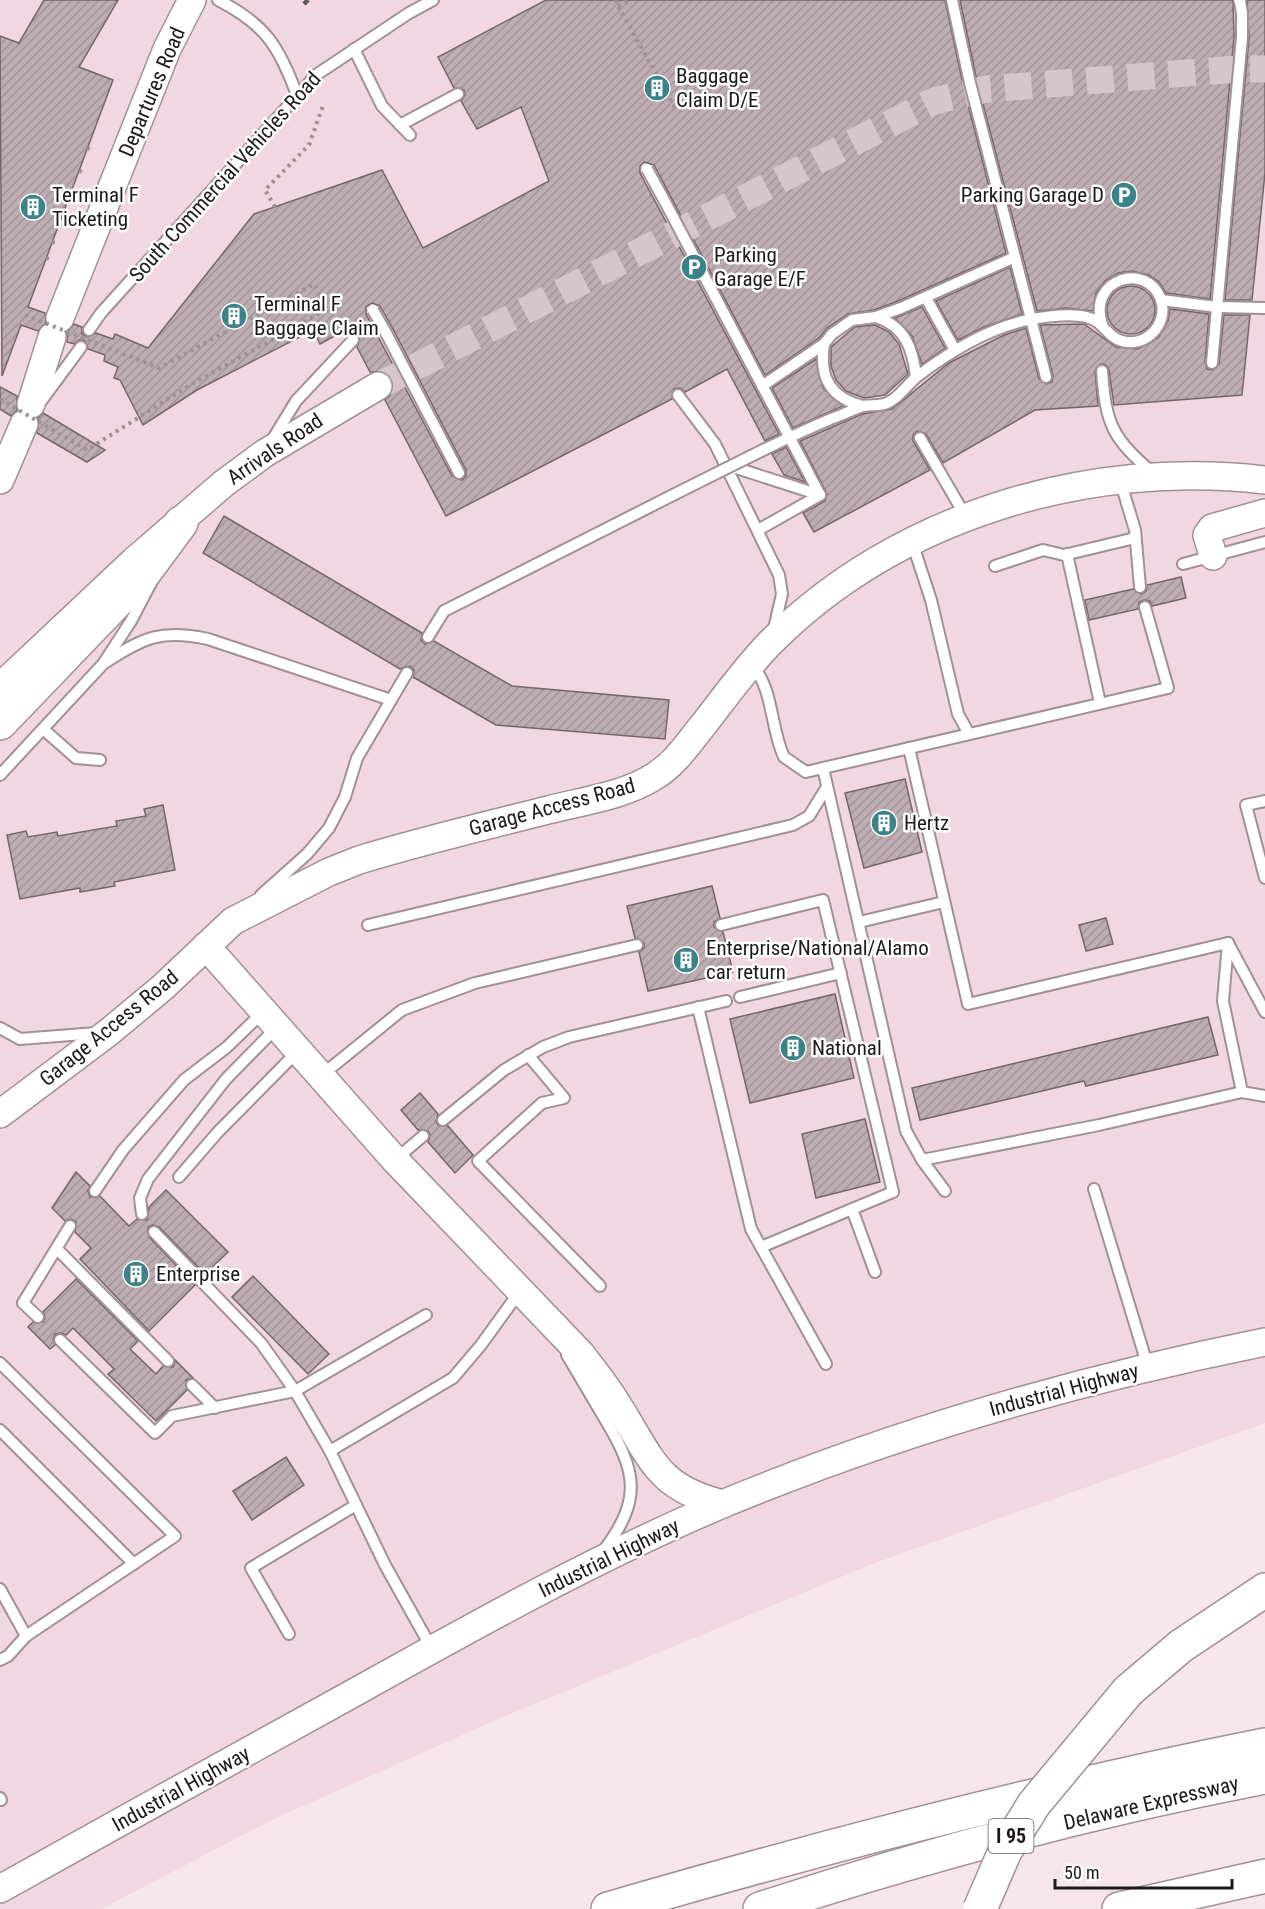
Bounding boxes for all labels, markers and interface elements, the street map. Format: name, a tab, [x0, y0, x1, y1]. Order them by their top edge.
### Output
street label: Departures Road	[114, 24, 190, 160]
place label: Baggage Claim D/E	[676, 64, 758, 112]
street label: South Commercial Vehicles Road	[124, 67, 326, 287]
building icon: Baggage Claim D/E	[642, 73, 672, 103]
parking icon: Parking Garage D	[1109, 180, 1139, 210]
place label: Terminal F Ticketing	[52, 183, 139, 231]
place label: Parking Garage D	[961, 183, 1104, 207]
building icon: Terminal F Ticketing	[18, 192, 48, 222]
place label: Parking Garage E/F	[714, 243, 806, 291]
parking icon: Parking Garage E/F	[679, 252, 709, 282]
place label: Terminal F Baggage Claim	[254, 292, 379, 340]
building icon: Terminal F Baggage Claim	[219, 301, 249, 331]
street label: Arrivals Road	[223, 408, 327, 490]
street label: Garage Access Road	[466, 773, 638, 841]
building icon: Hertz	[869, 808, 899, 838]
place label: Hertz	[904, 811, 949, 835]
place label: Enterprise/National/Alamo car return	[706, 936, 929, 984]
building icon: Enterprise/National/Alamo car return	[671, 945, 701, 975]
street label: Garage Access Road	[35, 965, 183, 1091]
building icon: National	[778, 1033, 808, 1063]
place label: National	[812, 1036, 882, 1060]
building icon: Enterprise	[121, 1259, 151, 1289]
place label: Enterprise	[156, 1262, 240, 1286]
street label: Industrial Highway	[987, 1359, 1141, 1421]
street label: Industrial Highway	[535, 1513, 683, 1602]
street label: Industrial Highway	[108, 1741, 254, 1837]
street label: Delaware Expressway	[1061, 1771, 1241, 1835]
road number: I 95	[988, 1819, 1034, 1853]
scale bar	[1055, 1852, 1232, 1890]
text: 50 m	[1064, 1862, 1099, 1883]

